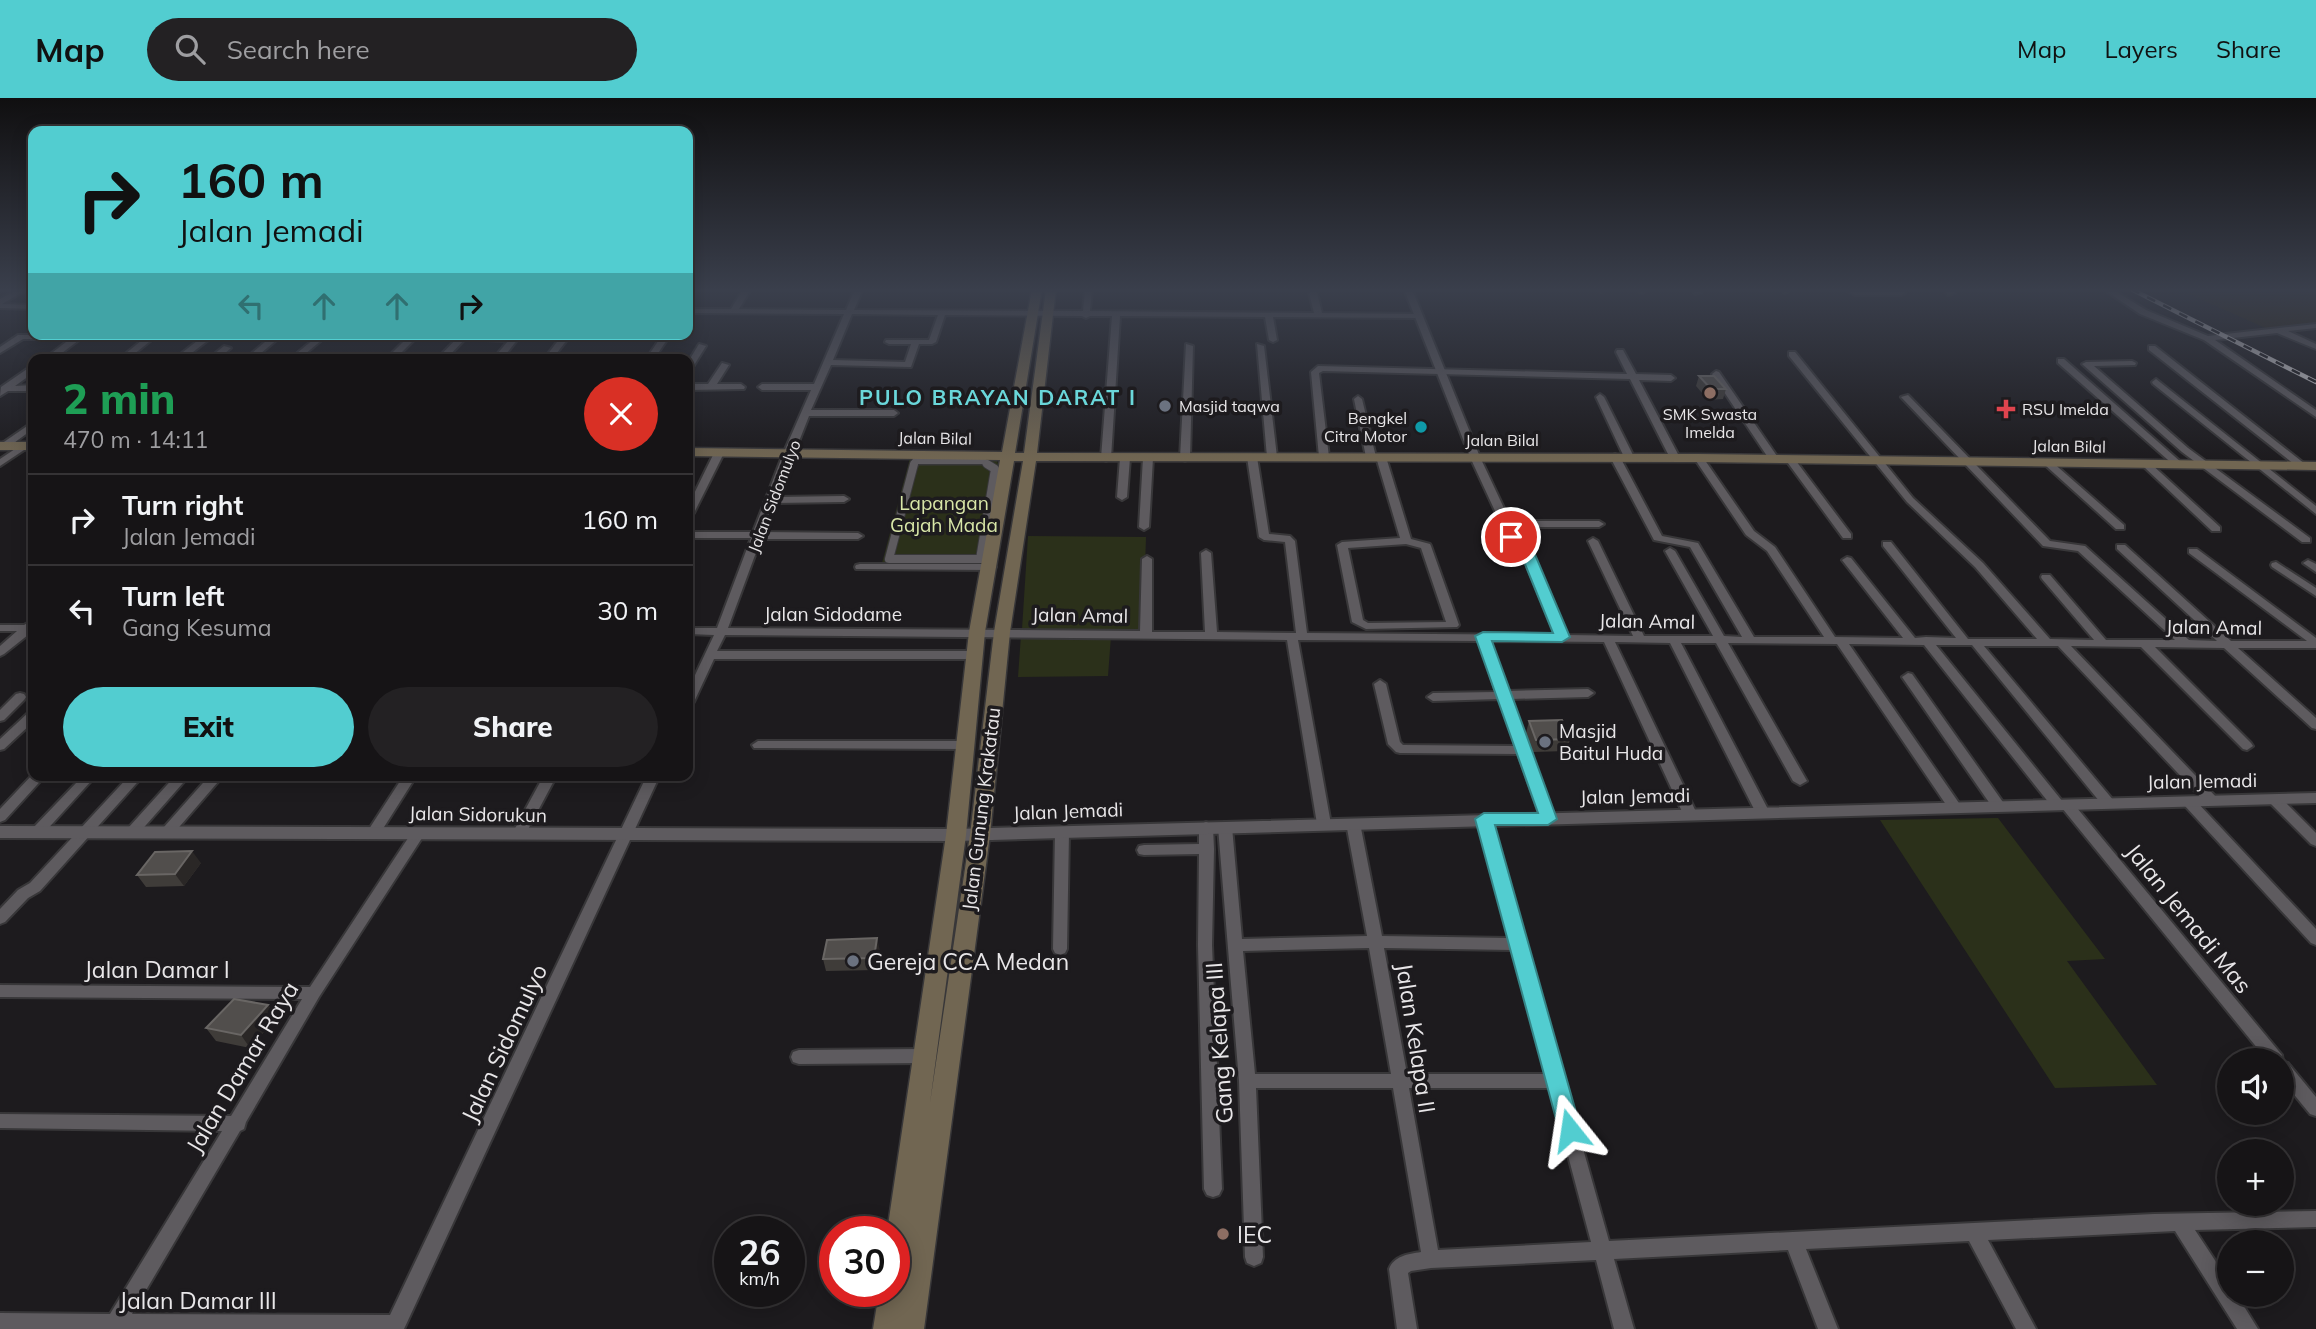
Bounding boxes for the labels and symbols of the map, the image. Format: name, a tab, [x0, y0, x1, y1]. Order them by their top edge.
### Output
district label: PULO BRAYAN DARAT I	[859, 384, 1137, 410]
marker: SMK Swasta Imelda	[1702, 385, 1718, 401]
place label: Masjid taqwa	[1179, 396, 1280, 416]
marker: Masjid taqwa	[1157, 398, 1173, 414]
marker: RSU Imelda	[1996, 399, 2016, 419]
place label: RSU Imelda	[2022, 399, 2109, 419]
place label: SMK Swasta Imelda	[1663, 404, 1757, 442]
place label: Bengkel Citra Motor	[1324, 408, 1407, 446]
marker: Bengkel Citra Motor	[1413, 419, 1429, 435]
street label: Jalan Bilal	[898, 427, 972, 449]
street label: Jalan Bilal	[1465, 430, 1539, 450]
street label: Jalan Bilal	[2032, 435, 2106, 457]
street label: Jalan Sidomulyo	[743, 437, 805, 555]
park label: Lapangan Gajah Mada	[890, 491, 998, 537]
pin	[1481, 507, 1541, 567]
street label: Jalan Sidodame	[764, 602, 902, 626]
street label: Jalan Amal	[1032, 602, 1128, 628]
street label: Jalan Amal	[1599, 608, 1695, 634]
street label: Jalan Amal	[2166, 614, 2262, 640]
street label: Jalan Gunung Krakatau	[957, 706, 1005, 912]
place label: Masjid Baitul Huda	[1559, 719, 1663, 765]
marker: Masjid Baitul Huda	[1537, 734, 1553, 750]
street label: Jalan Jemadi	[2147, 768, 2257, 794]
street label: Jalan Jemadi	[1580, 783, 1690, 809]
street label: Jalan Jemadi	[1012, 797, 1124, 825]
street label: Jalan Sidorukun	[409, 801, 547, 827]
street label: Jalan Jemadi Mas	[2120, 837, 2258, 999]
place label: Gereja CCA Medan	[867, 947, 1069, 976]
marker: Gereja CCA Medan	[845, 953, 861, 969]
street label: Jalan Damar I	[84, 955, 230, 984]
street label: Jalan Sidomulyo	[455, 959, 553, 1127]
street label: Gang Kelapa III	[1199, 961, 1239, 1125]
street label: Jalan Kelapa II	[1390, 961, 1442, 1115]
street label: Jalan Damar Raya	[179, 976, 305, 1158]
position arrow	[1533, 1093, 1607, 1167]
speed limit sign: 30	[819, 1216, 910, 1307]
place label: IEC	[1237, 1220, 1272, 1249]
marker: IEC	[1215, 1226, 1231, 1242]
street label: Jalan Damar III	[119, 1286, 277, 1315]

